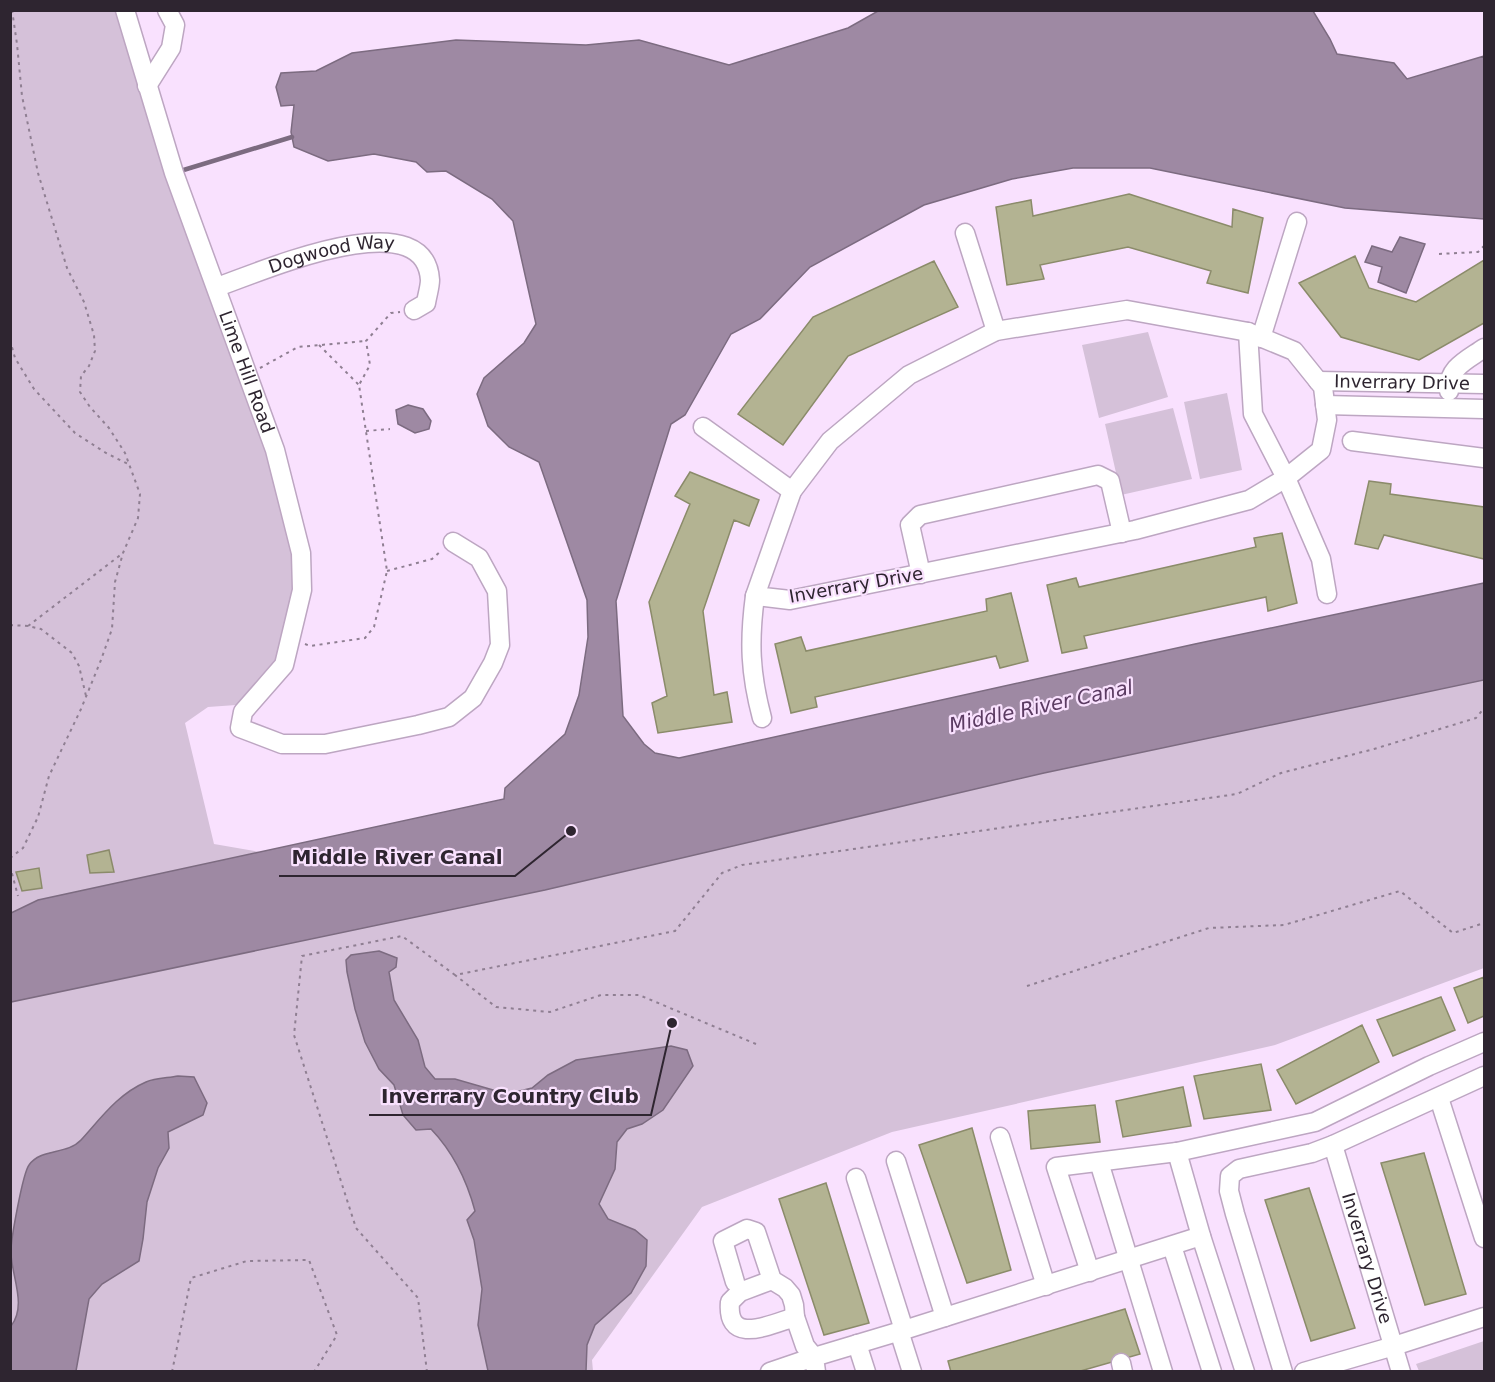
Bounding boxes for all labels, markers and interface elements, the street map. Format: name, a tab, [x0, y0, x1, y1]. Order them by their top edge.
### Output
street label: Dogwood Way	[266, 231, 396, 277]
street label: Lime Hill Road	[215, 308, 279, 436]
street label: Inverrary Drive	[1334, 370, 1470, 394]
street label: Inverrary Drive	[787, 562, 925, 607]
water label: Middle River Canal	[947, 675, 1136, 737]
callout: Middle River Canal	[279, 838, 515, 876]
text: Middle River Canal	[291, 845, 503, 869]
callout: Inverrary Country Club	[369, 1077, 651, 1115]
text: Inverrary Country Club	[381, 1084, 639, 1108]
street label: Inverrary Drive	[1338, 1190, 1397, 1326]

